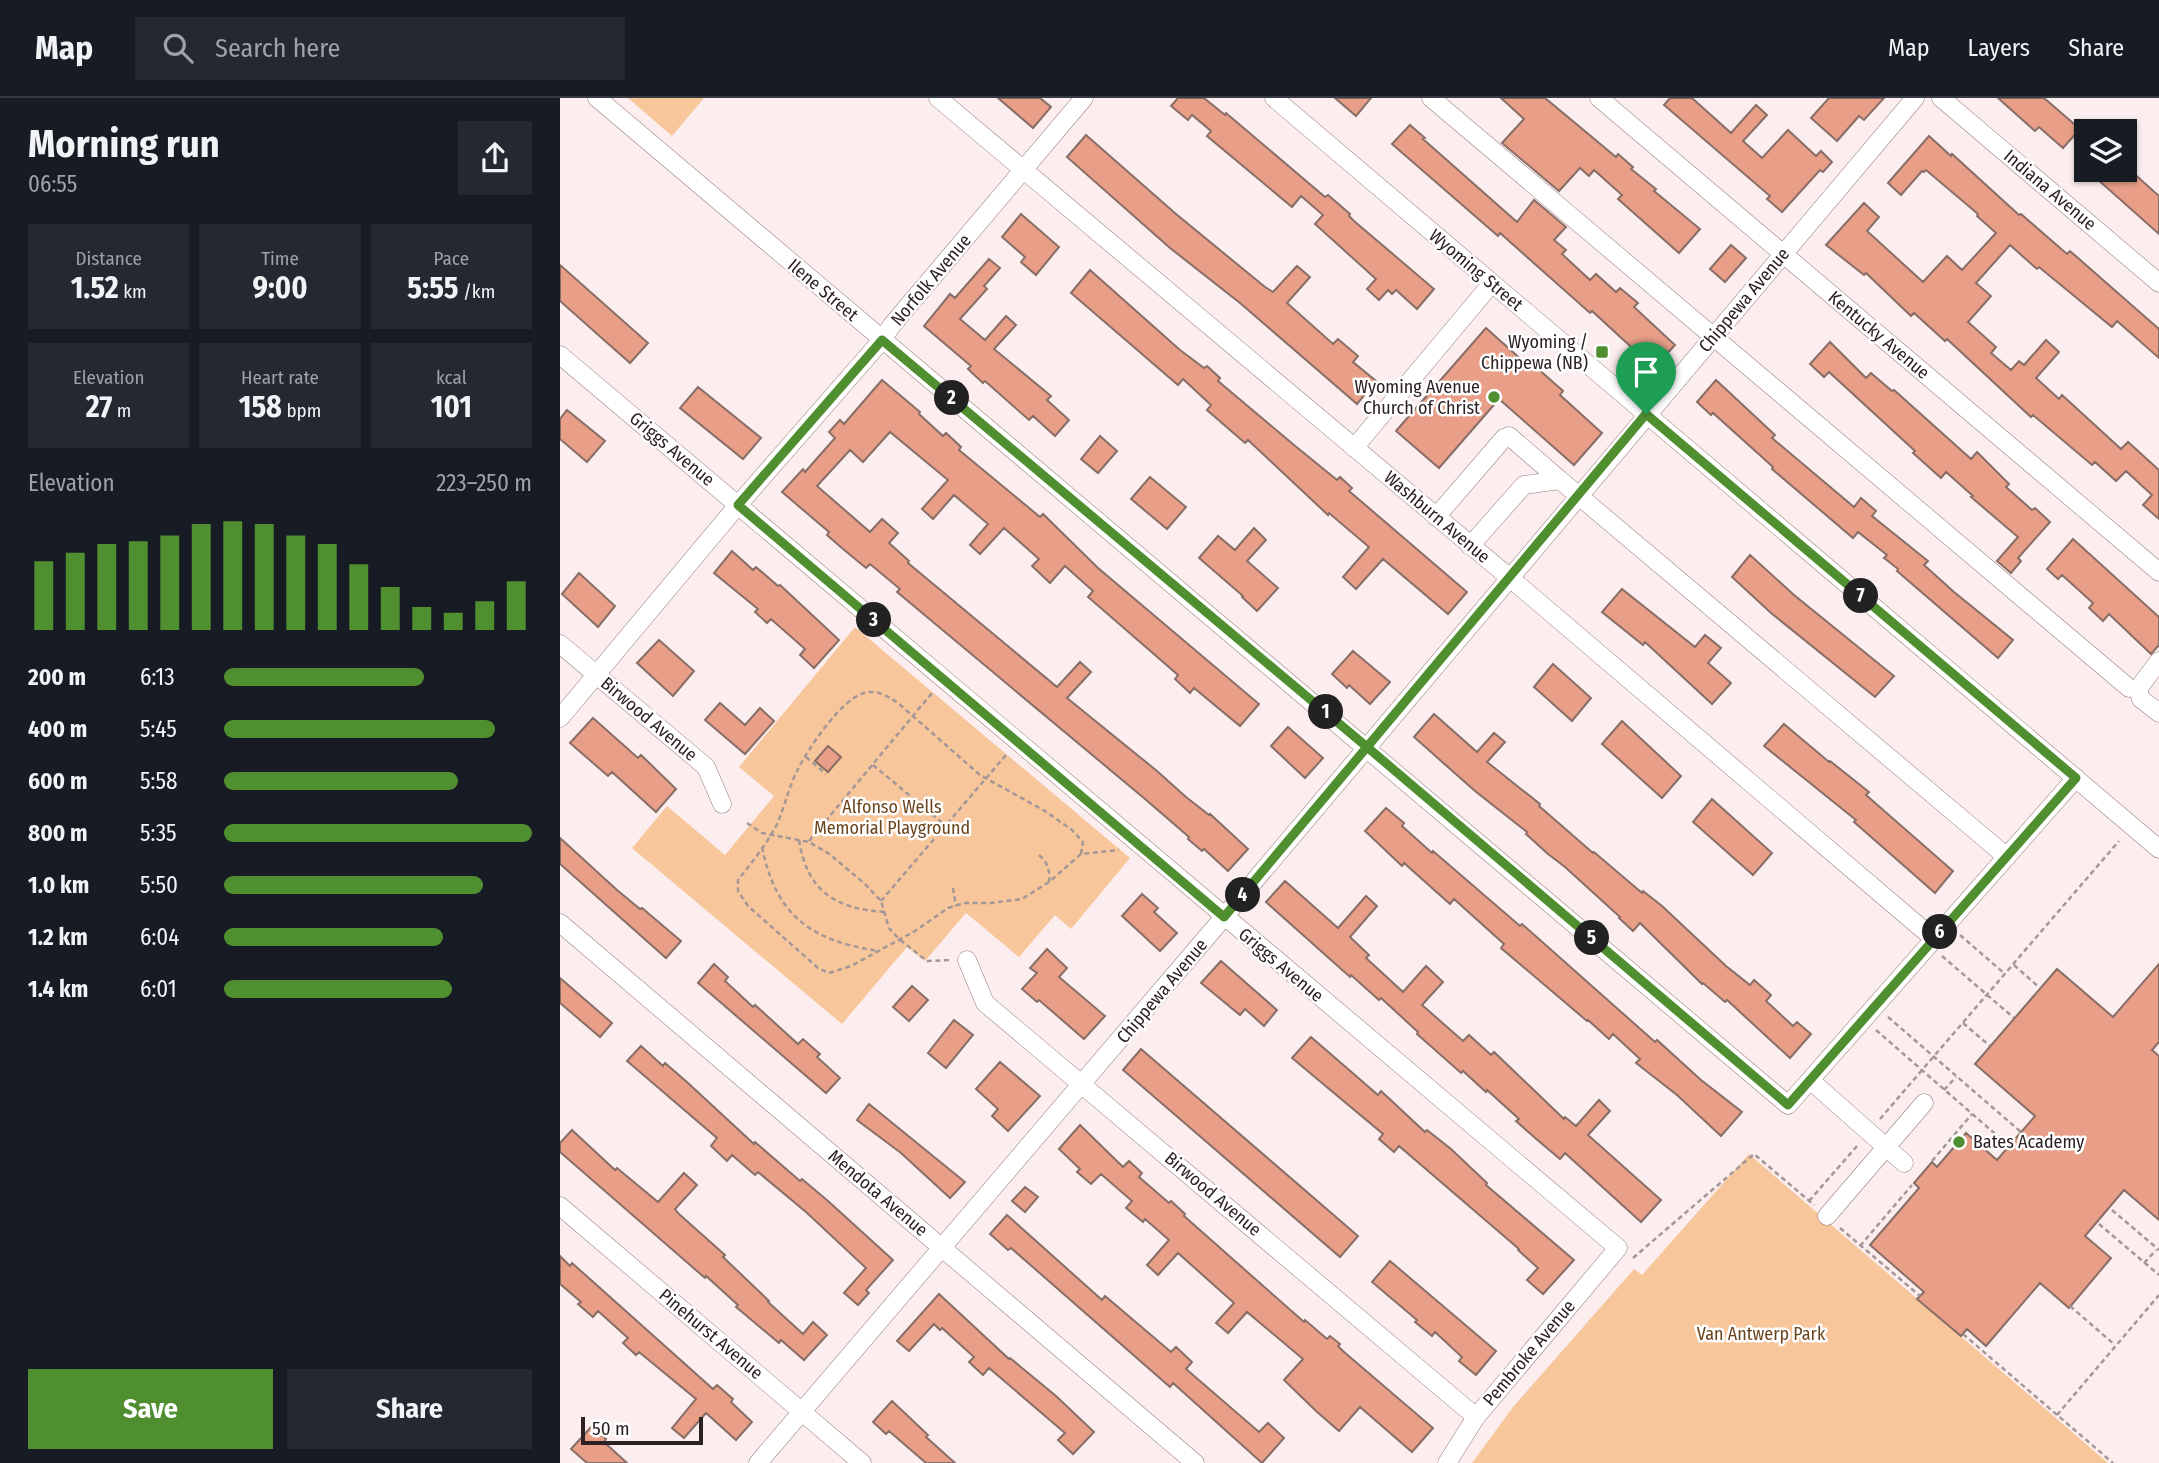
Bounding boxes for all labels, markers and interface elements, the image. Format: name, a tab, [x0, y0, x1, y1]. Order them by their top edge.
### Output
search box	[135, 17, 625, 80]
text: Map	[35, 28, 93, 68]
icon: search	[159, 29, 197, 67]
text: Search here	[215, 33, 340, 64]
text: Map	[1888, 34, 1930, 62]
text: Layers	[1968, 34, 2030, 62]
text: Share	[2068, 34, 2124, 62]
map controls	[2074, 119, 2137, 182]
button: layers	[2074, 119, 2137, 182]
text: Morning run	[28, 121, 220, 167]
button: share	[458, 121, 532, 195]
street label: Indiana Avenue	[1999, 145, 2101, 235]
text: 06:55	[28, 170, 77, 198]
street label: Wyoming Street	[1425, 224, 1527, 316]
street label: Norfolk Avenue	[886, 230, 976, 330]
street label: Chippewa Avenue	[1694, 243, 1794, 357]
text: Distance	[75, 247, 142, 270]
text: Time	[261, 247, 299, 270]
text: Pace	[434, 247, 469, 270]
street label: Ilene Street	[783, 254, 863, 326]
text: 1.52	[71, 270, 119, 306]
text: 9:00	[252, 270, 308, 306]
text: 5:55	[407, 270, 458, 306]
text: km	[119, 280, 147, 303]
text: /km	[458, 280, 495, 303]
street label: Kentucky Avenue	[1824, 286, 1934, 384]
place label: Wyoming / Chippewa (NB)	[1481, 331, 1588, 374]
pin	[1616, 342, 1676, 414]
marker: Wyoming / Chippewa (NB)	[1594, 344, 1610, 360]
icon: arrive	[1627, 353, 1665, 391]
text: Elevation	[73, 366, 144, 389]
text: Heart rate	[241, 366, 319, 389]
text: kcal	[436, 366, 467, 389]
place label: Wyoming Avenue Church of Christ	[1354, 376, 1480, 419]
pin: 2	[934, 380, 970, 416]
text: 2	[947, 386, 956, 409]
text: 27	[86, 389, 112, 425]
text: 158	[239, 389, 282, 425]
text: 101	[431, 389, 472, 425]
marker: Wyoming Avenue Church of Christ	[1486, 389, 1502, 405]
text: m	[112, 399, 131, 422]
text: bpm	[282, 399, 321, 422]
street label: Griggs Avenue	[625, 407, 719, 491]
street label: Washburn Avenue	[1379, 466, 1495, 568]
text: Elevation	[28, 469, 115, 497]
text: 223–250 m	[436, 469, 532, 497]
pin: 7	[1844, 578, 1878, 614]
text: 7	[1856, 584, 1865, 607]
pin: 3	[856, 602, 892, 638]
text: 3	[869, 608, 878, 631]
text: 200 m	[28, 663, 86, 691]
text: 6:13	[140, 663, 175, 691]
street label: Birwood Avenue	[596, 672, 702, 766]
pin: 1	[1308, 694, 1344, 730]
text: 1	[1321, 700, 1330, 723]
text: 400 m	[28, 715, 87, 743]
text: 5:45	[140, 715, 177, 743]
text: 600 m	[28, 767, 87, 795]
text: 5:58	[140, 767, 178, 795]
park label: Alfonso Wells Memorial Playground	[814, 796, 970, 839]
text: 800 m	[28, 819, 88, 847]
text: 5:35	[140, 819, 177, 847]
text: 1.0 km	[28, 871, 89, 899]
text: 5:50	[140, 871, 178, 899]
pin: 4	[1226, 878, 1260, 912]
text: 4	[1238, 883, 1247, 906]
pin: 6	[1922, 914, 1958, 950]
pin: 5	[1574, 920, 1610, 956]
text: 6	[1935, 920, 1944, 943]
text: 1.2 km	[28, 923, 88, 951]
text: 6:04	[140, 923, 179, 951]
street label: Griggs Avenue	[1234, 923, 1328, 1007]
text: 5	[1587, 926, 1596, 949]
street label: Chippewa Avenue	[1112, 934, 1212, 1048]
text: 1.4 km	[28, 975, 88, 1003]
text: 6:01	[140, 975, 177, 1003]
place label: Bates Academy	[1973, 1131, 2084, 1153]
marker: Bates Academy	[1951, 1134, 1967, 1150]
street label: Mendota Avenue	[824, 1145, 932, 1241]
street label: Birwood Avenue	[1160, 1147, 1266, 1241]
street label: Pinehurst Avenue	[654, 1284, 768, 1384]
street label: Pembroke Avenue	[1478, 1295, 1580, 1411]
park label: Van Antwerp Park	[1697, 1323, 1826, 1345]
button: Save	[28, 1369, 273, 1449]
button: Share	[287, 1369, 532, 1449]
scale bar	[581, 1414, 704, 1446]
text: 50 m	[592, 1417, 630, 1440]

